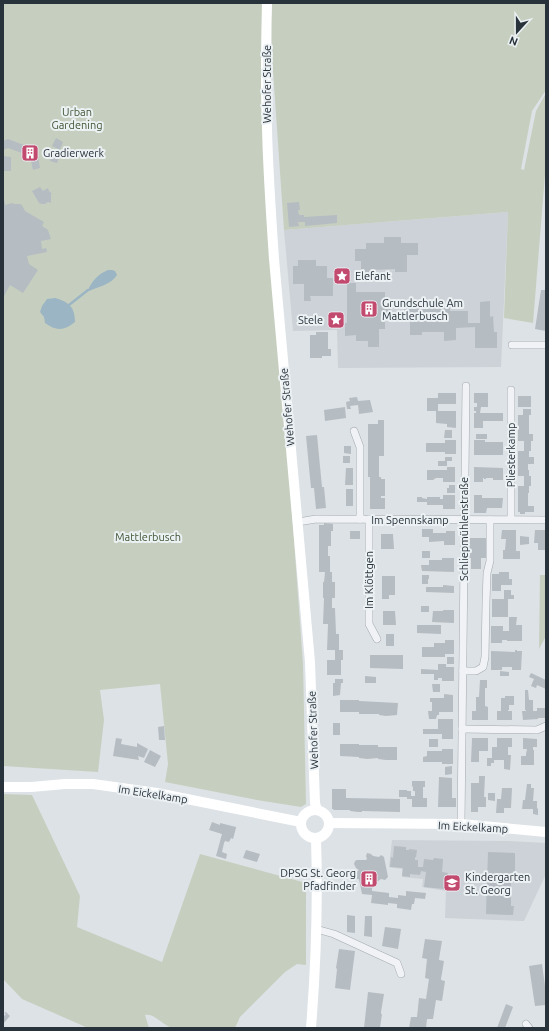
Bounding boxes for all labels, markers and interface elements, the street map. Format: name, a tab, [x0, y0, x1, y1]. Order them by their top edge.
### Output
north arrow	[497, 12, 537, 52]
text: N	[507, 34, 519, 48]
street label: Wehofer Straße	[261, 45, 273, 123]
park label: Urban Gardening	[51, 106, 103, 131]
building icon: Gradierwerk	[20, 143, 40, 163]
place label: Gradierwerk	[43, 147, 104, 159]
place icon: Elefant	[332, 266, 352, 286]
place label: Elefant	[355, 270, 391, 282]
place label: Grundschule Am Mattlerbusch	[382, 297, 463, 322]
building icon: Grundschule Am Mattlerbusch	[359, 299, 379, 319]
place icon: Stele	[326, 310, 346, 330]
place label: Stele	[298, 314, 323, 326]
street label: Wehofer Straße	[278, 367, 296, 447]
street label: Pliesterkamp	[505, 423, 517, 487]
street label: Schliepmühlenstraße	[458, 477, 470, 581]
street label: Im Spennskamp	[371, 514, 449, 526]
park label: Mattlerbusch	[115, 531, 181, 543]
street label: Im Klöttgen	[363, 551, 375, 609]
street label: Wehofer Straße	[306, 691, 320, 769]
street label: Im Eickelkamp	[117, 783, 189, 805]
street label: Im Eickelkamp	[438, 819, 508, 835]
place label: DPSG St. Georg Pfadfinder	[280, 867, 357, 892]
building icon: DPSG St. Georg Pfadfinder	[359, 869, 379, 889]
place label: Kindergarten St. Georg	[465, 871, 530, 896]
school or university icon: Kindergarten St. Georg	[442, 873, 462, 893]

